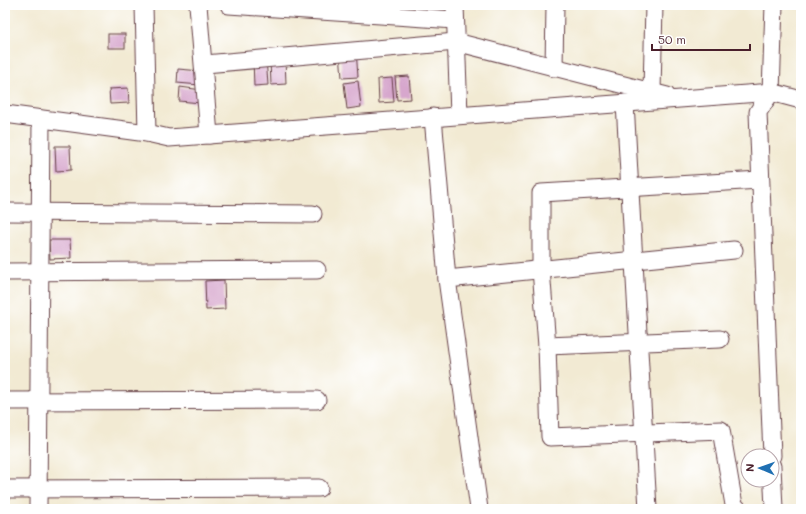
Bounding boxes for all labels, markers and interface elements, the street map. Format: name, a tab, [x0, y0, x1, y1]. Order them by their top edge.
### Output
scale bar	[652, 26, 750, 52]
text: 50 m	[658, 31, 686, 47]
north arrow	[740, 448, 780, 488]
text: N	[742, 463, 757, 472]

